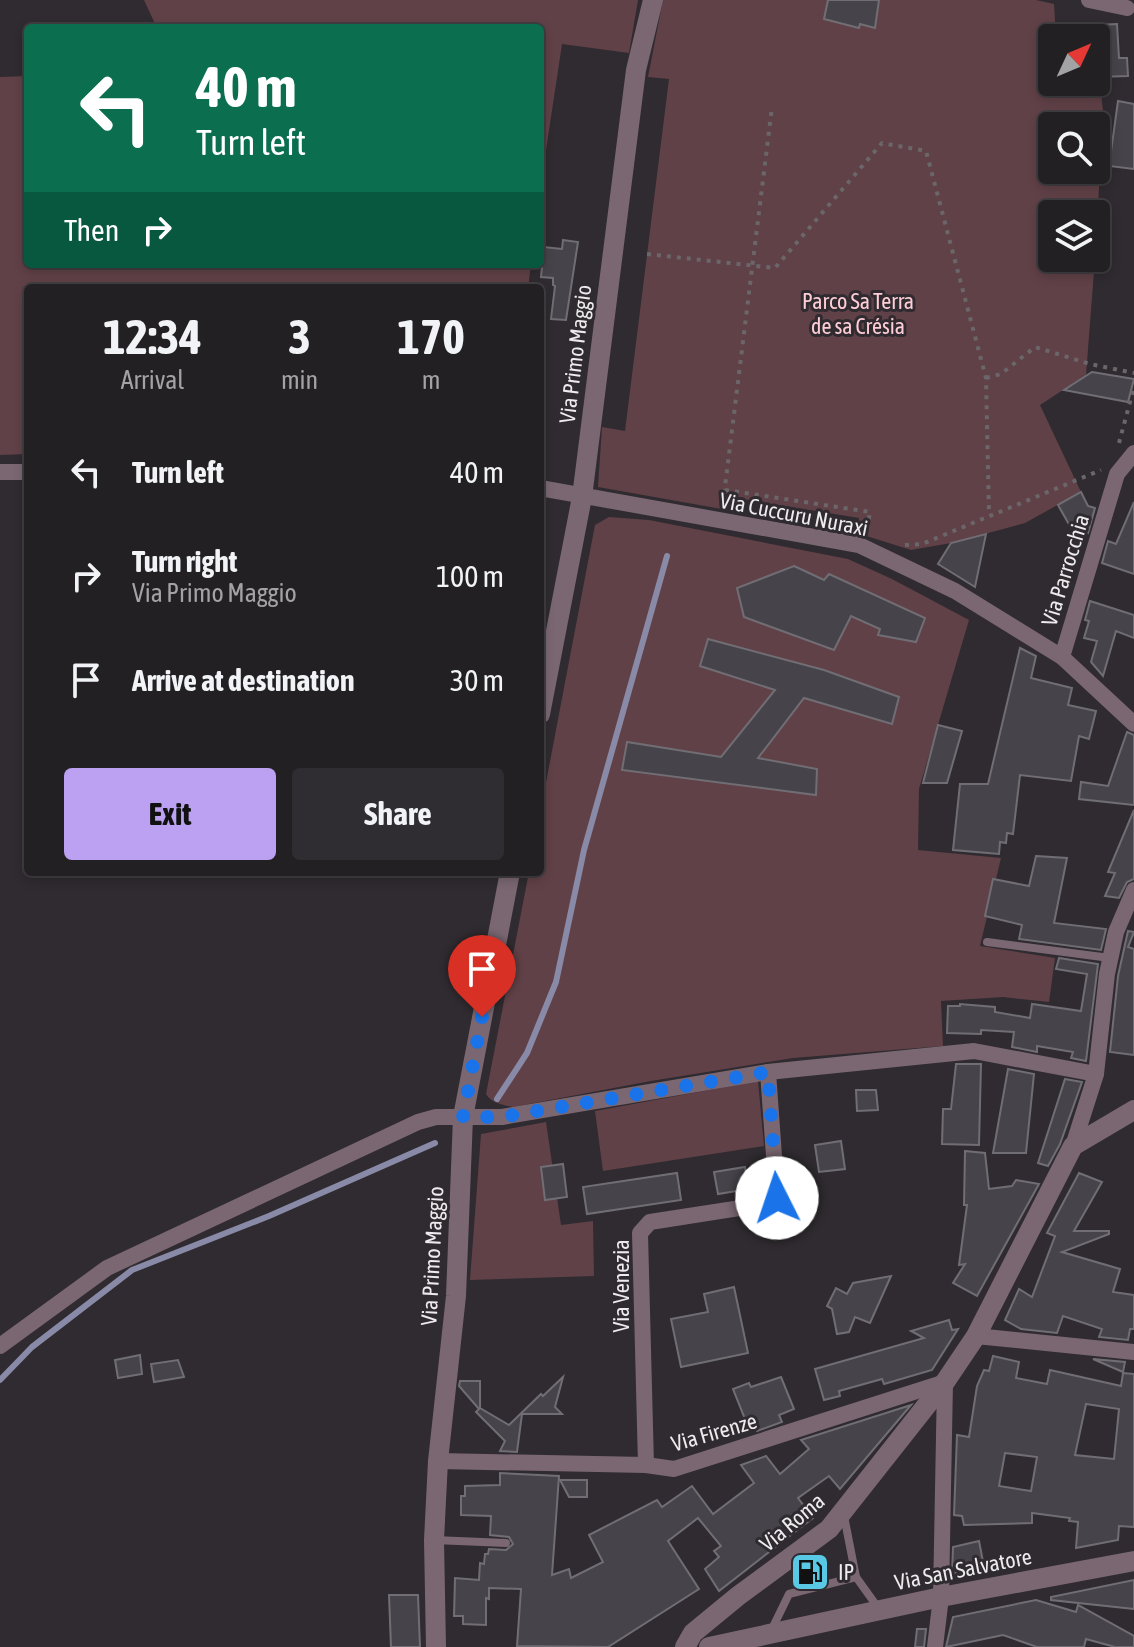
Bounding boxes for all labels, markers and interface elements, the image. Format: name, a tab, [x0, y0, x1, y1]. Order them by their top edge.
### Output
north arrow	[1038, 24, 1110, 96]
map controls	[1038, 24, 1110, 272]
text: 40 m	[196, 55, 297, 119]
icon: left	[64, 56, 168, 160]
button: search	[1038, 112, 1110, 184]
text: Turn left	[196, 121, 306, 163]
button: layers	[1038, 200, 1110, 272]
icon: right	[135, 208, 179, 252]
text: Then	[64, 213, 119, 247]
street label: Via Primo Maggio	[554, 283, 596, 425]
park label: Parco Sa Terra de sa Crésia	[802, 288, 914, 339]
text: 12:34	[103, 309, 202, 364]
text: 3	[288, 309, 311, 364]
text: 170	[397, 309, 465, 364]
text: Arrival	[121, 365, 184, 395]
text: min	[281, 365, 318, 395]
text: m	[422, 365, 440, 395]
icon: left	[64, 450, 108, 494]
text: Turn left	[132, 455, 224, 489]
text: 40 m	[450, 455, 504, 489]
street label: Via Cuccuru Nuraxi	[718, 487, 870, 541]
street label: Via Parrocchia	[1036, 511, 1094, 629]
text: Turn right	[132, 544, 238, 578]
icon: right	[64, 554, 108, 598]
text: 100 m	[436, 559, 504, 593]
text: Via Primo Maggio	[132, 578, 297, 608]
icon: arrive	[64, 658, 108, 702]
text: Arrive at destination	[132, 663, 354, 697]
text: 30 m	[450, 663, 504, 697]
button: Exit	[64, 768, 276, 860]
button: Share	[292, 768, 504, 860]
pin	[448, 935, 516, 1017]
icon: arrive	[460, 947, 504, 991]
position arrow	[735, 1156, 819, 1240]
street label: Via Primo Maggio	[415, 1186, 449, 1326]
street label: Via Venezia	[608, 1239, 634, 1333]
street label: Via Firenze	[668, 1407, 760, 1457]
street label: Via Roma	[754, 1487, 830, 1557]
street label: Via San Salvatore	[892, 1543, 1034, 1595]
fuel station icon: IP	[789, 1551, 831, 1593]
place label: IP	[838, 1559, 854, 1585]

